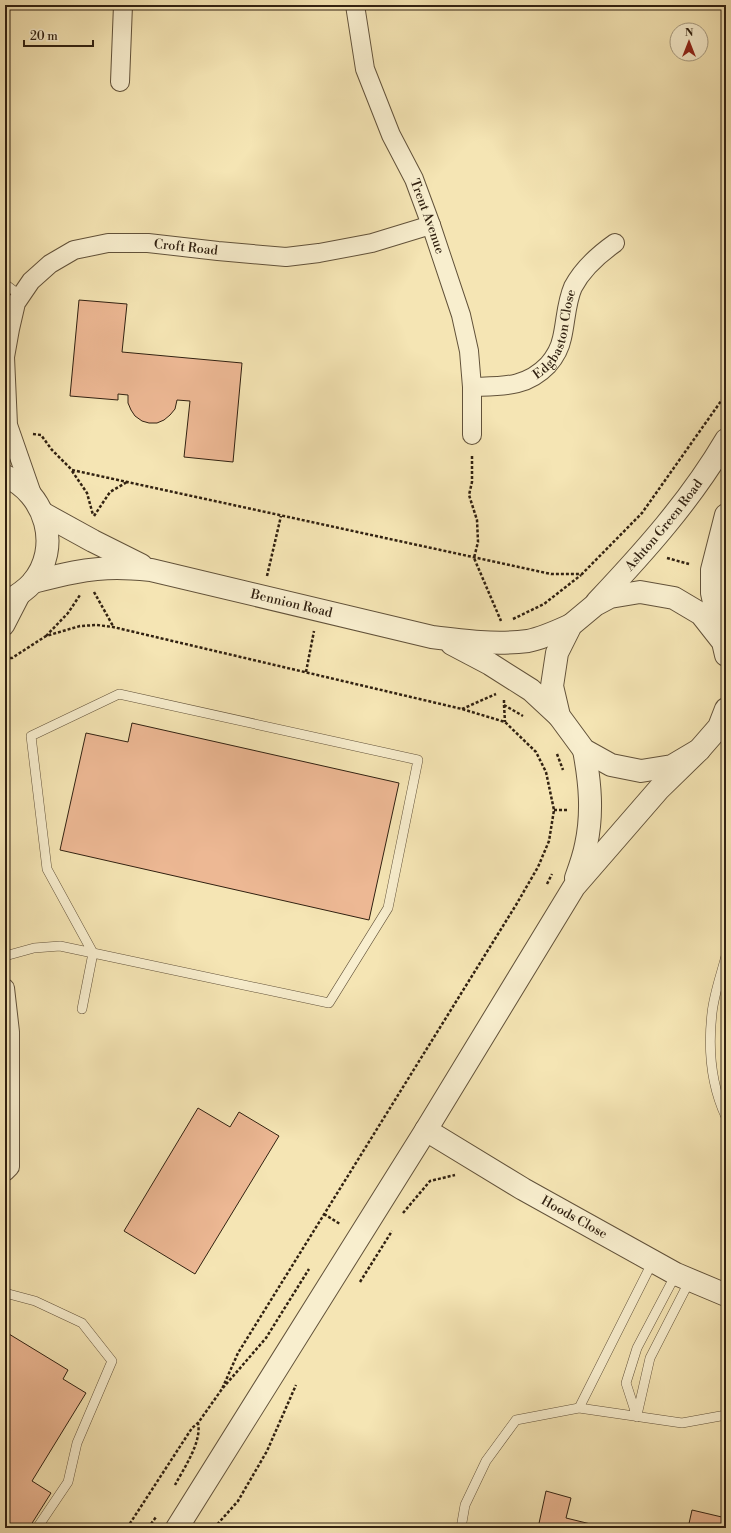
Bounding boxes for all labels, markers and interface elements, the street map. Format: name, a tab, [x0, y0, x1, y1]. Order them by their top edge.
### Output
scale bar	[24, 22, 93, 48]
north arrow	[669, 22, 709, 62]
text: N	[685, 26, 694, 40]
text: 20 m	[30, 29, 58, 44]
street label: Trent Avenue	[407, 177, 448, 256]
street label: Croft Road	[153, 236, 219, 259]
street label: Edgbaston Close	[530, 287, 580, 383]
street label: Ashton Green Road	[621, 476, 706, 575]
street label: Bennion Road	[248, 586, 335, 621]
street label: Hoods Close	[538, 1193, 610, 1242]

